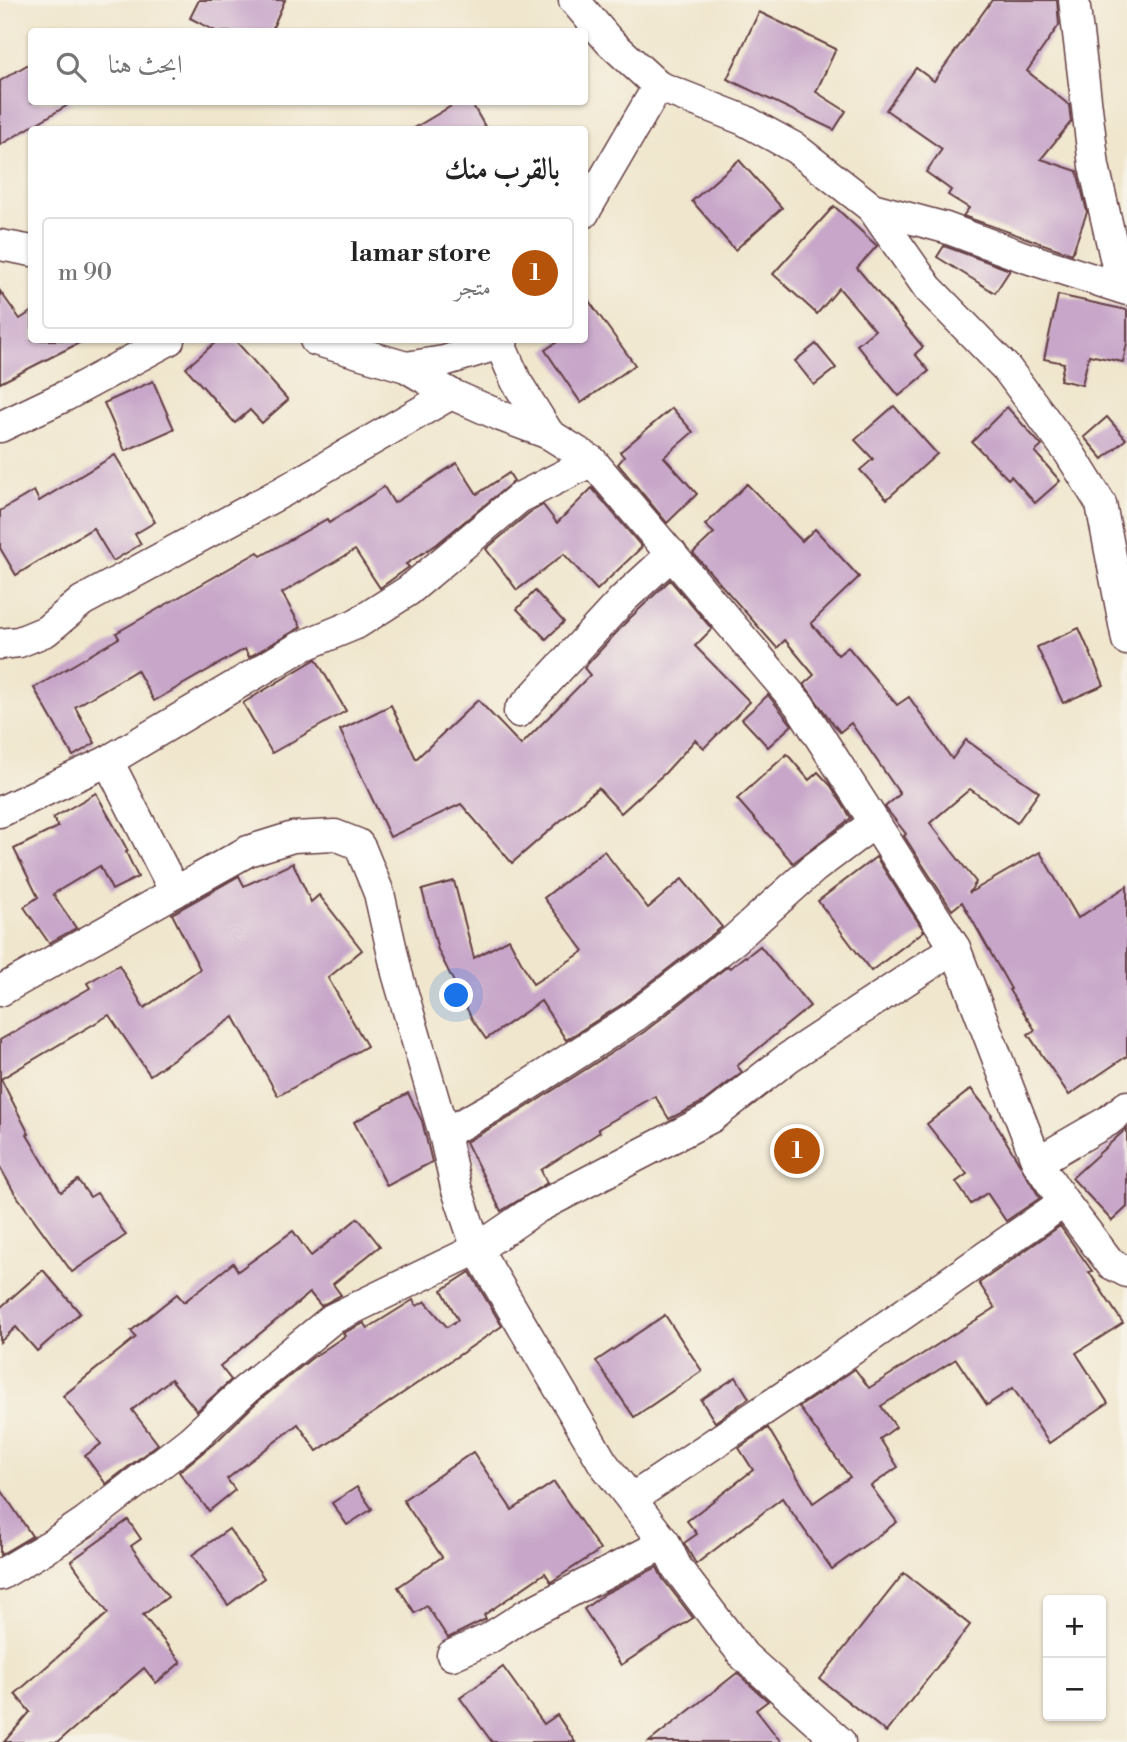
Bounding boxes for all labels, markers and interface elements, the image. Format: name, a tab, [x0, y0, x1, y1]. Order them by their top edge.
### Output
search box	[28, 28, 588, 105]
icon: search	[52, 48, 90, 86]
text: ابحث هنا	[108, 49, 183, 81]
text: بالقرب منك	[444, 151, 560, 189]
text: lamar store	[350, 237, 491, 269]
text: 90 m	[58, 259, 112, 287]
text: 1	[529, 259, 541, 287]
text: متجر	[455, 274, 491, 302]
your location	[439, 978, 473, 1012]
pin: 1	[774, 1125, 820, 1177]
map controls	[1043, 1595, 1106, 1721]
button: +	[1043, 1595, 1106, 1658]
button: −	[1043, 1658, 1106, 1721]

